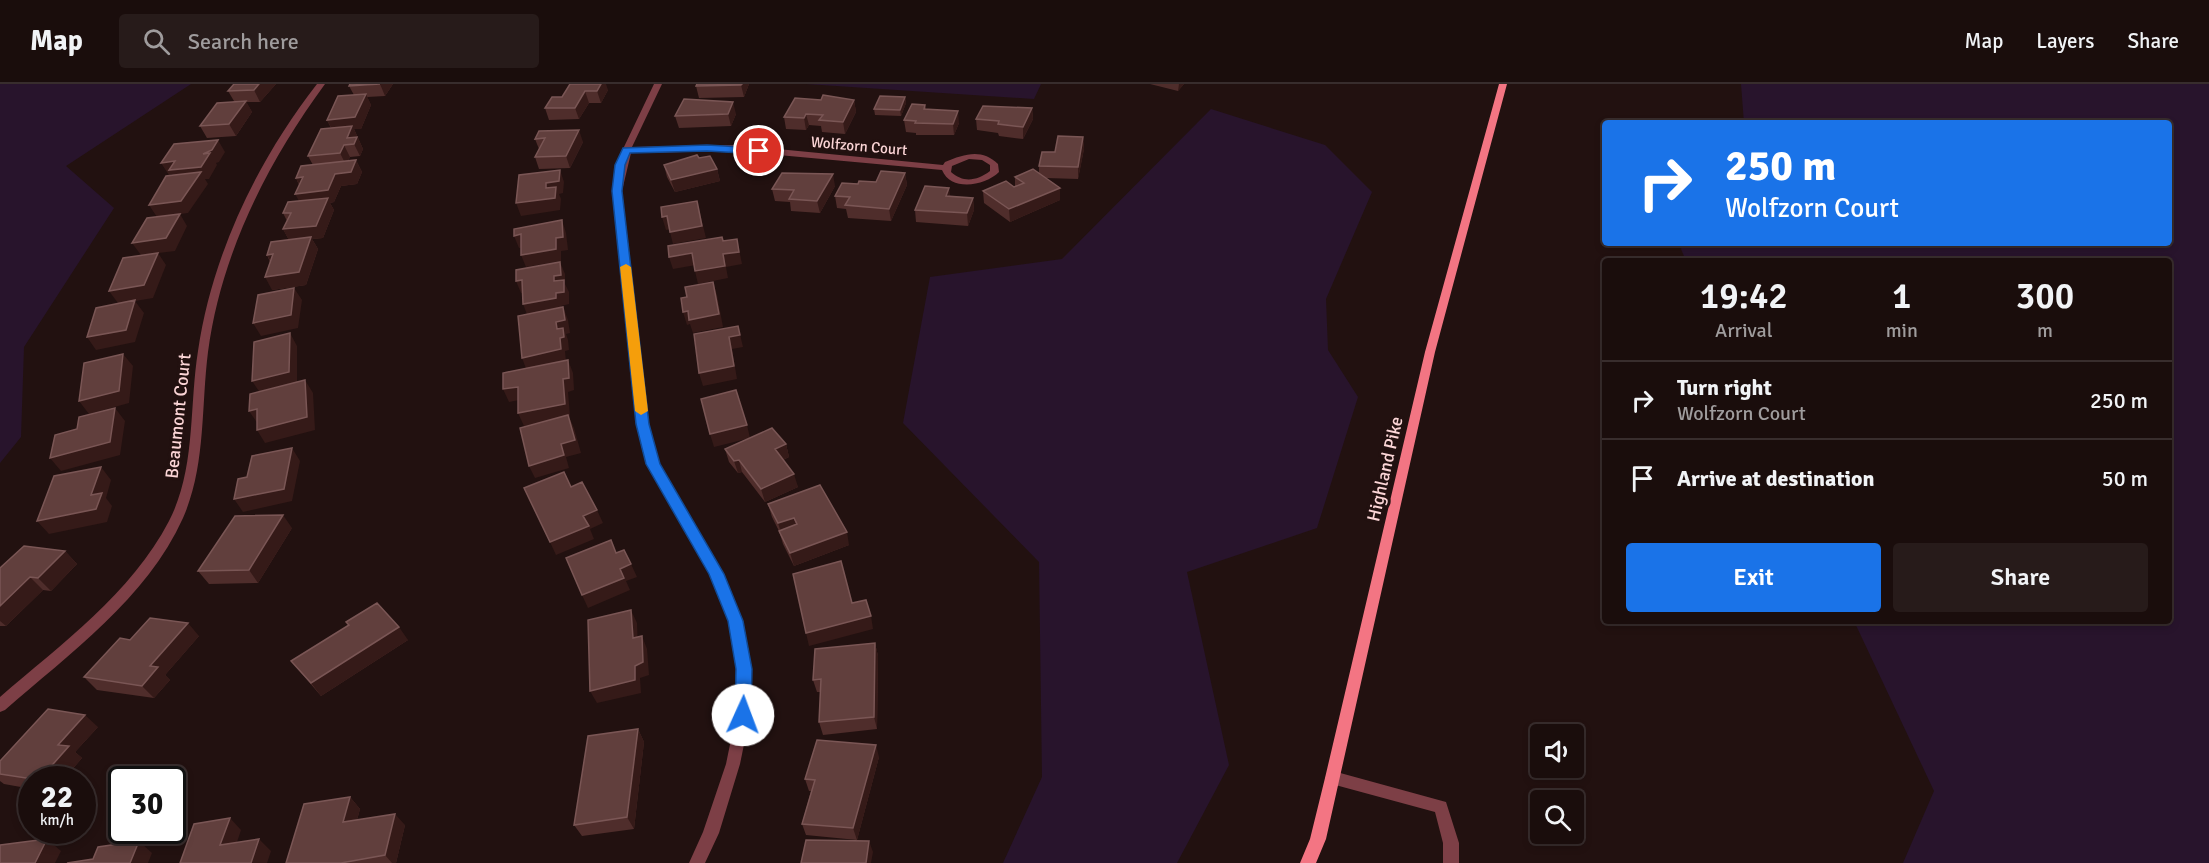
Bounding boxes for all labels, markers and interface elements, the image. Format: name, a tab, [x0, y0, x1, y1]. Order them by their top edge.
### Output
search box	[119, 14, 539, 68]
text: Map	[30, 24, 83, 58]
icon: search	[140, 25, 173, 58]
text: Search here	[188, 28, 299, 55]
text: Map	[1965, 28, 2003, 54]
text: Layers	[2036, 28, 2094, 54]
text: Share	[2127, 28, 2179, 54]
pin	[733, 125, 784, 176]
street label: Wolfzorn Court	[810, 133, 908, 159]
icon: arrive	[742, 134, 775, 167]
text: 250 m	[1725, 141, 1836, 192]
icon: right	[1626, 144, 1704, 222]
text: Wolfzorn Court	[1725, 192, 1899, 225]
text: 19:42	[1700, 274, 1788, 319]
text: 1	[1892, 274, 1912, 319]
text: 300	[2016, 274, 2074, 319]
text: Arrival	[1715, 318, 1773, 343]
text: min	[1886, 318, 1918, 343]
text: m	[2037, 318, 2053, 343]
street label: Beaumont Court	[160, 352, 196, 480]
text: Turn right	[1677, 374, 1772, 401]
icon: right	[1626, 384, 1659, 417]
text: 250 m	[2090, 387, 2148, 414]
text: Wolfzorn Court	[1677, 401, 1806, 426]
street label: Highland Pike	[1362, 414, 1408, 524]
icon: arrive	[1626, 462, 1659, 495]
text: Arrive at destination	[1677, 465, 1874, 492]
text: 50 m	[2102, 465, 2148, 492]
button: Exit	[1626, 543, 1881, 612]
button: Share	[1893, 543, 2148, 612]
position arrow	[711, 683, 775, 747]
map controls	[1530, 724, 1584, 844]
button: sound	[1530, 724, 1584, 778]
speed limit sign: 30	[108, 766, 186, 844]
text: 22	[41, 779, 73, 816]
button: search	[1530, 790, 1584, 844]
text: km/h	[40, 811, 74, 829]

